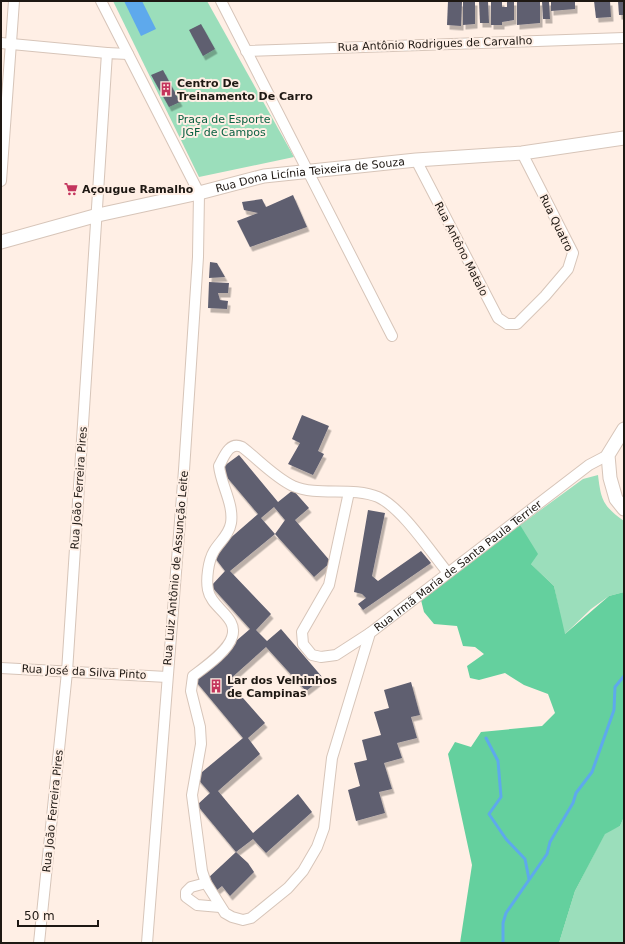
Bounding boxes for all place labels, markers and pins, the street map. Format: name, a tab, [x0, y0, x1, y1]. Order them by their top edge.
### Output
place label: Centro De Treinamento De Carro	[177, 77, 313, 103]
building icon: Centro De Treinamento De Carro	[158, 81, 174, 97]
supermarket icon: Açougue Ramalho	[63, 181, 79, 197]
place label: Açougue Ramalho	[82, 183, 194, 196]
place label: Lar dos Velhinhos de Campinas	[227, 674, 337, 700]
building icon: Lar dos Velhinhos de Campinas	[208, 678, 224, 694]

